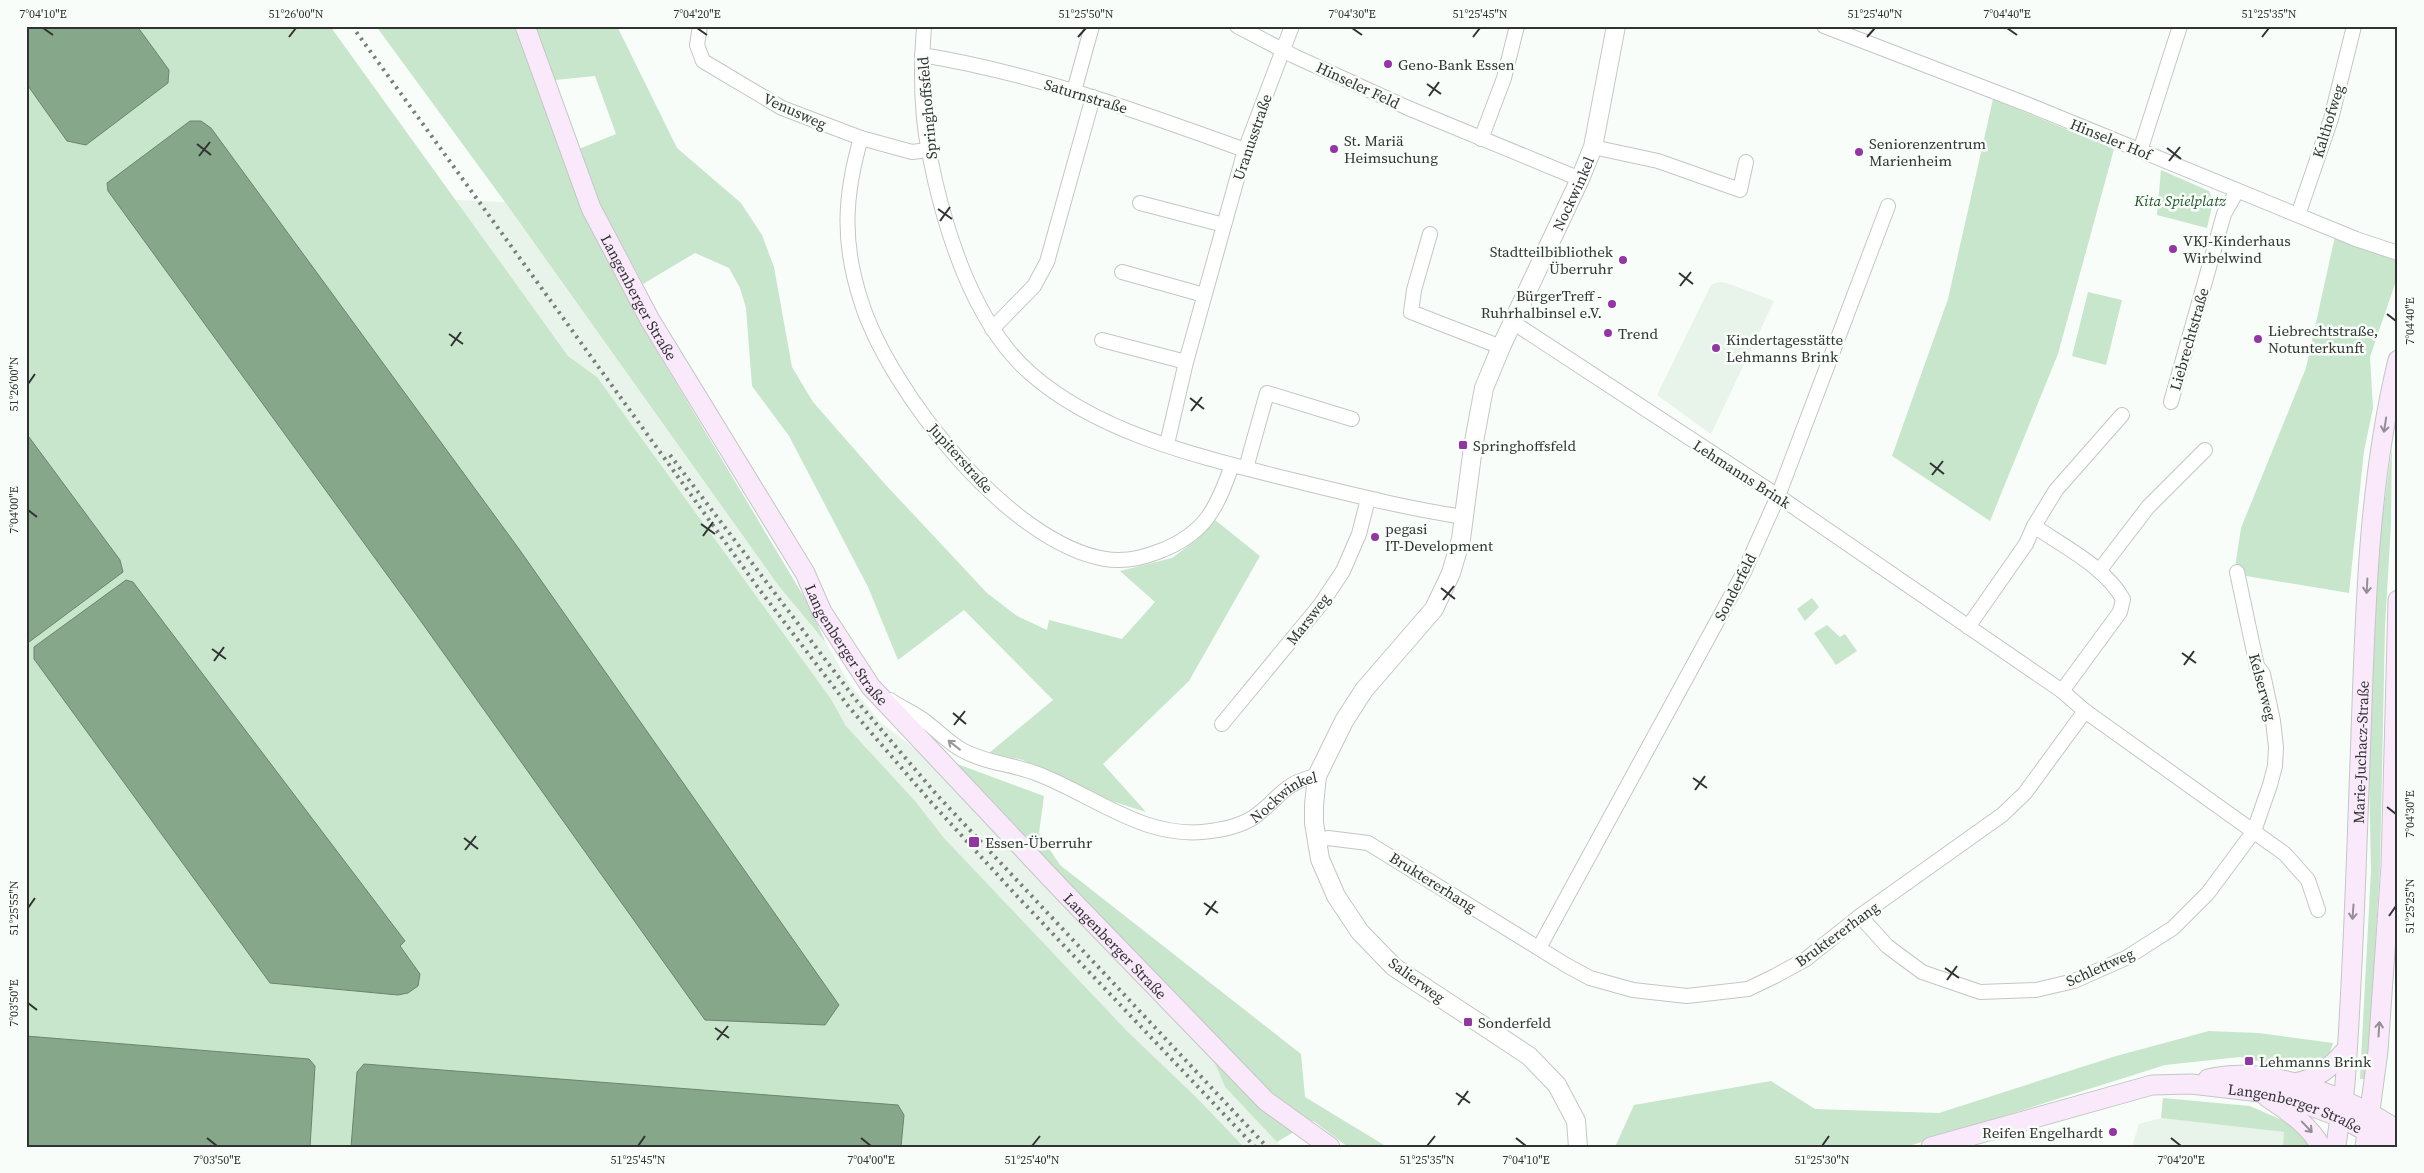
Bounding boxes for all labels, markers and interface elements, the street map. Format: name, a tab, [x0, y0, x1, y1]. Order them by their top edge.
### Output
text: 7°04'10"E	[19, 6, 67, 22]
text: 51°26'00"N	[268, 6, 324, 22]
text: 7°04'20"E	[673, 6, 721, 22]
text: 51°25'50"N	[1058, 6, 1114, 22]
text: 7°04'30"E	[1328, 6, 1376, 22]
text: 51°25'45"N	[1452, 6, 1508, 22]
text: 51°25'40"N	[1847, 6, 1903, 22]
text: 7°04'40"E	[1983, 6, 2031, 22]
text: 51°25'35"N	[2241, 6, 2297, 22]
place label: Geno-Bank Essen	[1398, 54, 1515, 75]
street label: Springhoffsfeld	[912, 55, 942, 160]
street label: Hinseler Feld	[1313, 56, 1404, 114]
marker: Geno-Bank Essen	[1382, 58, 1394, 70]
street label: Saturnstraße	[1042, 73, 1131, 119]
street label: Kalthofweg	[2307, 81, 2349, 160]
street label: Venusweg	[760, 88, 830, 134]
street label: Uranusstraße	[1227, 91, 1277, 183]
street label: Hinseler Hof	[2067, 113, 2157, 166]
place label: St. Mariä Heimsuchung	[1344, 130, 1438, 168]
place label: Seniorenzentrum Marienheim	[1869, 133, 1987, 171]
marker: St. Mariä Heimsuchung	[1328, 143, 1340, 155]
marker: Seniorenzentrum Marienheim	[1853, 146, 1865, 158]
street label: Nockwinkel	[1547, 153, 1599, 234]
park label: Kita Spielplatz	[2133, 190, 2227, 211]
place label: VKJ-Kinderhaus Wirbelwind	[2183, 230, 2291, 268]
street label: Langenberger Straße	[596, 231, 683, 364]
place label: Stadtteilbibliothek Überruhr	[1490, 241, 1614, 279]
marker: VKJ-Kinderhaus Wirbelwind	[2167, 243, 2179, 255]
marker: Stadtteilbibliothek Überruhr	[1617, 254, 1629, 266]
place label: BürgerTreff - Ruhrhalbinsel e.V.	[1481, 285, 1602, 323]
street label: Liebrechtstraße	[2164, 285, 2214, 393]
text: 7°04'40"E	[2402, 297, 2418, 345]
marker: BürgerTreff - Ruhrhalbinsel e.V.	[1606, 298, 1618, 310]
place label: Liebrechtstraße, Notunterkunft	[2268, 320, 2378, 358]
place label: Trend	[1618, 323, 1659, 344]
marker: Trend	[1602, 327, 1614, 339]
place label: Kindertagesstätte Lehmanns Brink	[1726, 329, 1843, 367]
marker: Liebrechtstraße, Notunterkunft	[2252, 333, 2264, 345]
marker: Kindertagesstätte Lehmanns Brink	[1710, 342, 1722, 354]
text: 51°26'00"N	[6, 356, 22, 412]
one-way arrow	[2380, 416, 2390, 432]
street label: Jupiterstraße	[923, 418, 998, 498]
place label: Springhoffsfeld	[1473, 435, 1576, 456]
street label: Lehmanns Brink	[1689, 435, 1795, 514]
marker: Springhoffsfeld	[1457, 439, 1469, 451]
text: 7°04'00"E	[6, 486, 22, 534]
place label: pegasi IT-Development	[1385, 518, 1493, 556]
marker: pegasi IT-Development	[1369, 531, 1381, 543]
street label: Sonderfeld	[1709, 549, 1761, 624]
one-way arrow	[2362, 578, 2372, 594]
street label: Langenberger Straße	[801, 581, 893, 710]
street label: Marsweg	[1281, 589, 1335, 649]
street label: Kelserweg	[2244, 651, 2282, 723]
street label: Marie-Juchacz-Straße	[2347, 680, 2373, 824]
one-way arrow	[948, 739, 961, 750]
street label: Nockwinkel	[1245, 766, 1319, 827]
text: 7°04'30"E	[2402, 790, 2418, 838]
place label: Essen-Überruhr	[985, 832, 1093, 853]
marker: Essen-Überruhr	[967, 835, 981, 849]
street label: Bruktererhang	[1386, 847, 1481, 917]
text: 51°25'25"N	[2402, 878, 2418, 934]
text: 51°25'55"N	[6, 880, 22, 936]
street label: Langenberger Straße	[1059, 888, 1172, 1004]
street label: Bruktererhang	[1791, 896, 1883, 972]
one-way arrow	[2349, 904, 2358, 920]
street label: Schlettweg	[2063, 943, 2138, 991]
street label: Salierweg	[1385, 952, 1450, 1008]
text: 7°03'50"E	[6, 979, 22, 1027]
place label: Sonderfeld	[1478, 1012, 1552, 1033]
marker: Sonderfeld	[1462, 1016, 1474, 1028]
one-way arrow	[2374, 1022, 2384, 1038]
place label: Lehmanns Brink	[2259, 1051, 2372, 1072]
marker: Lehmanns Brink	[2243, 1055, 2255, 1067]
street label: Langenberger Straße	[2227, 1078, 2367, 1138]
one-way arrow	[2301, 1121, 2313, 1134]
place label: Reifen Engelhardt	[1982, 1122, 2103, 1143]
marker: Reifen Engelhardt	[2107, 1126, 2119, 1138]
text: 7°03'50"E	[193, 1152, 241, 1168]
text: 51°25'45"N	[610, 1152, 666, 1168]
text: 7°04'00"E	[847, 1152, 895, 1168]
text: 51°25'40"N	[1004, 1152, 1060, 1168]
text: 51°25'35"N	[1399, 1152, 1455, 1168]
text: 7°04'10"E	[1502, 1152, 1550, 1168]
text: 51°25'30"N	[1794, 1152, 1850, 1168]
text: 7°04'20"E	[2157, 1152, 2205, 1168]

